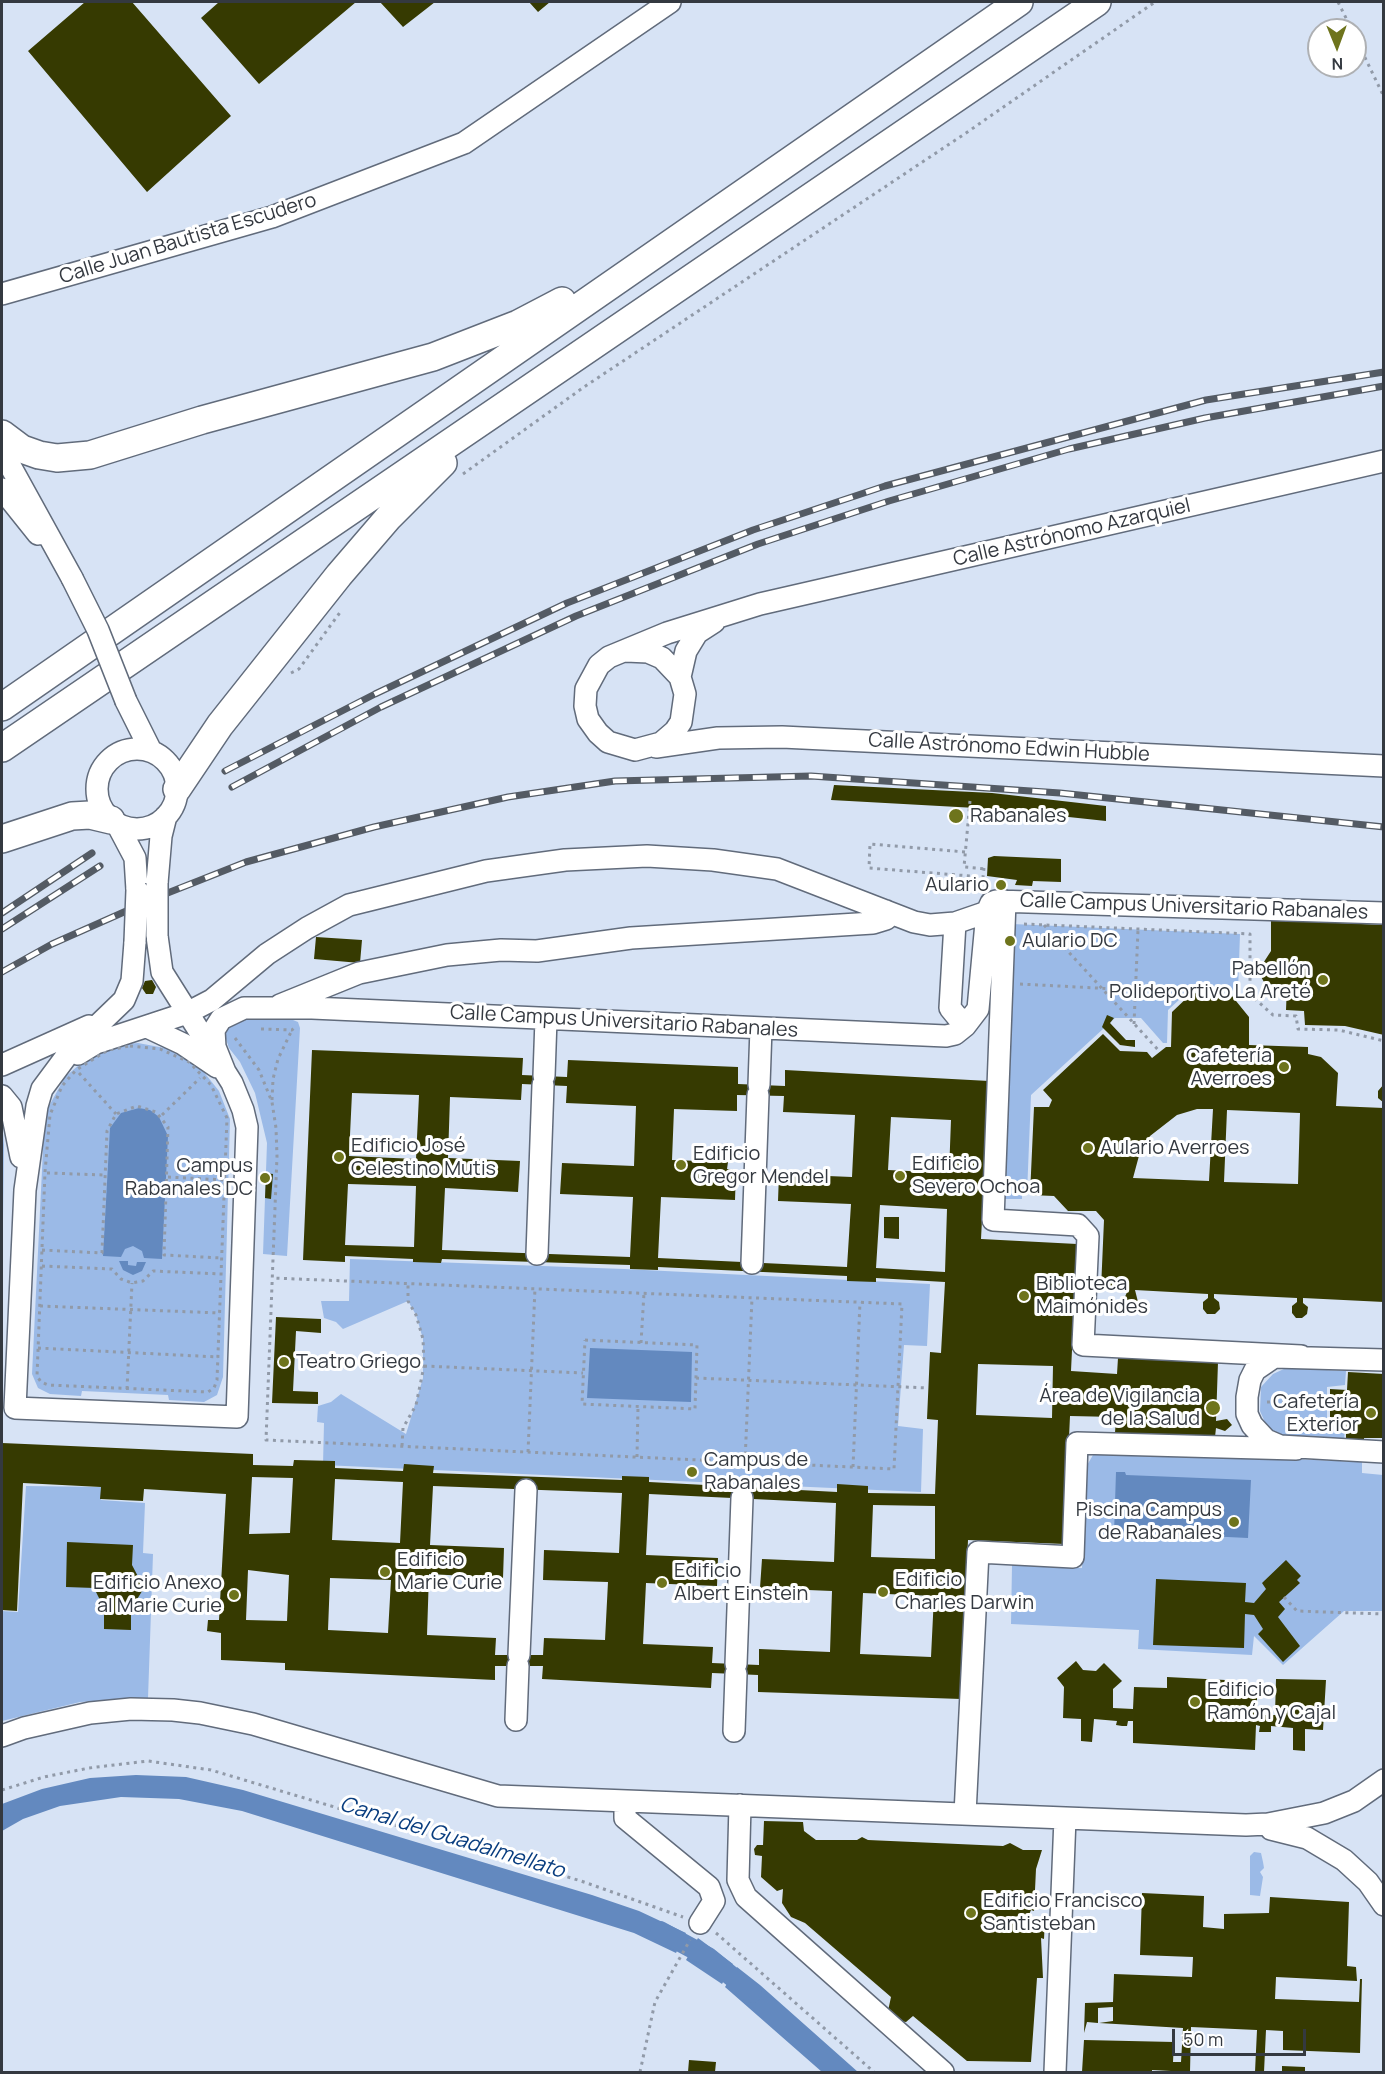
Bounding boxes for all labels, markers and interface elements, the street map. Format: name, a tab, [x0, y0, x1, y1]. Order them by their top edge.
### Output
north arrow	[1307, 18, 1367, 78]
text: N	[1331, 53, 1343, 75]
street label: Calle Juan Bautista Escudero	[57, 188, 319, 290]
street label: Calle Astrónomo Azarquiel	[951, 494, 1193, 572]
street label: Calle Astrónomo Edwin Hubble	[868, 729, 1150, 767]
place label: Rabanales	[970, 804, 1067, 828]
marker: Rabanales	[947, 807, 965, 825]
place label: Aulario	[925, 873, 989, 897]
marker: Aulario	[994, 878, 1008, 892]
street label: Calle Campus Universitario Rabanales	[1019, 889, 1369, 925]
place label: Aulario DC	[1022, 929, 1118, 953]
marker: Aulario DC	[1003, 934, 1017, 948]
place label: Pabellón Polideportivo La Areté	[1109, 957, 1311, 1004]
marker: Pabellón Polideportivo La Areté	[1316, 973, 1330, 987]
street label: Calle Campus Universitario Rabanales	[449, 1001, 799, 1043]
place label: Cafetería Averroes	[1186, 1044, 1272, 1091]
marker: Cafetería Averroes	[1277, 1060, 1291, 1074]
place label: Edificio José Celestino Mutis	[351, 1134, 496, 1181]
place label: Aulario Averroes	[1100, 1136, 1250, 1160]
marker: Aulario Averroes	[1081, 1141, 1095, 1155]
place label: Edificio Gregor Mendel	[693, 1142, 829, 1189]
marker: Edificio José Celestino Mutis	[332, 1150, 346, 1164]
place label: Edificio Severo Ochoa	[912, 1152, 1040, 1199]
place label: Campus Rabanales DC	[125, 1154, 253, 1201]
marker: Edificio Gregor Mendel	[674, 1158, 688, 1172]
marker: Edificio Severo Ochoa	[893, 1169, 907, 1183]
marker: Campus Rabanales DC	[258, 1171, 272, 1185]
place label: Biblioteca Maimónides	[1036, 1272, 1148, 1319]
marker: Biblioteca Maimónides	[1017, 1289, 1031, 1303]
place label: Teatro Griego	[296, 1350, 421, 1374]
marker: Teatro Griego	[277, 1355, 291, 1369]
place label: Área de Vigilancia de la Salud	[1039, 1384, 1200, 1431]
place label: Cafetería Exterior	[1273, 1390, 1359, 1437]
marker: Área de Vigilancia de la Salud	[1204, 1399, 1222, 1417]
marker: Cafetería Exterior	[1364, 1406, 1378, 1420]
place label: Campus de Rabanales	[704, 1448, 808, 1495]
marker: Campus de Rabanales	[685, 1465, 699, 1479]
place label: Piscina Campus de Rabanales	[1076, 1498, 1222, 1545]
marker: Piscina Campus de Rabanales	[1227, 1515, 1241, 1529]
place label: Edificio Marie Curie	[397, 1548, 502, 1595]
place label: Edificio Albert Einstein	[674, 1559, 808, 1606]
marker: Edificio Marie Curie	[378, 1565, 392, 1579]
place label: Edificio Charles Darwin	[895, 1568, 1034, 1615]
place label: Edificio Anexo al Marie Curie	[93, 1571, 222, 1618]
marker: Edificio Albert Einstein	[655, 1576, 669, 1590]
marker: Edificio Charles Darwin	[876, 1585, 890, 1599]
marker: Edificio Anexo al Marie Curie	[227, 1588, 241, 1602]
place label: Edificio Ramón y Cajal	[1207, 1678, 1336, 1725]
marker: Edificio Ramón y Cajal	[1188, 1695, 1202, 1709]
water label: Canal del Guadalmellato	[337, 1792, 567, 1884]
place label: Edificio Francisco Santisteban	[983, 1889, 1143, 1936]
marker: Edificio Francisco Santisteban	[964, 1906, 978, 1920]
scale bar	[1175, 2017, 1308, 2055]
text: 50 m	[1183, 2027, 1223, 2051]

